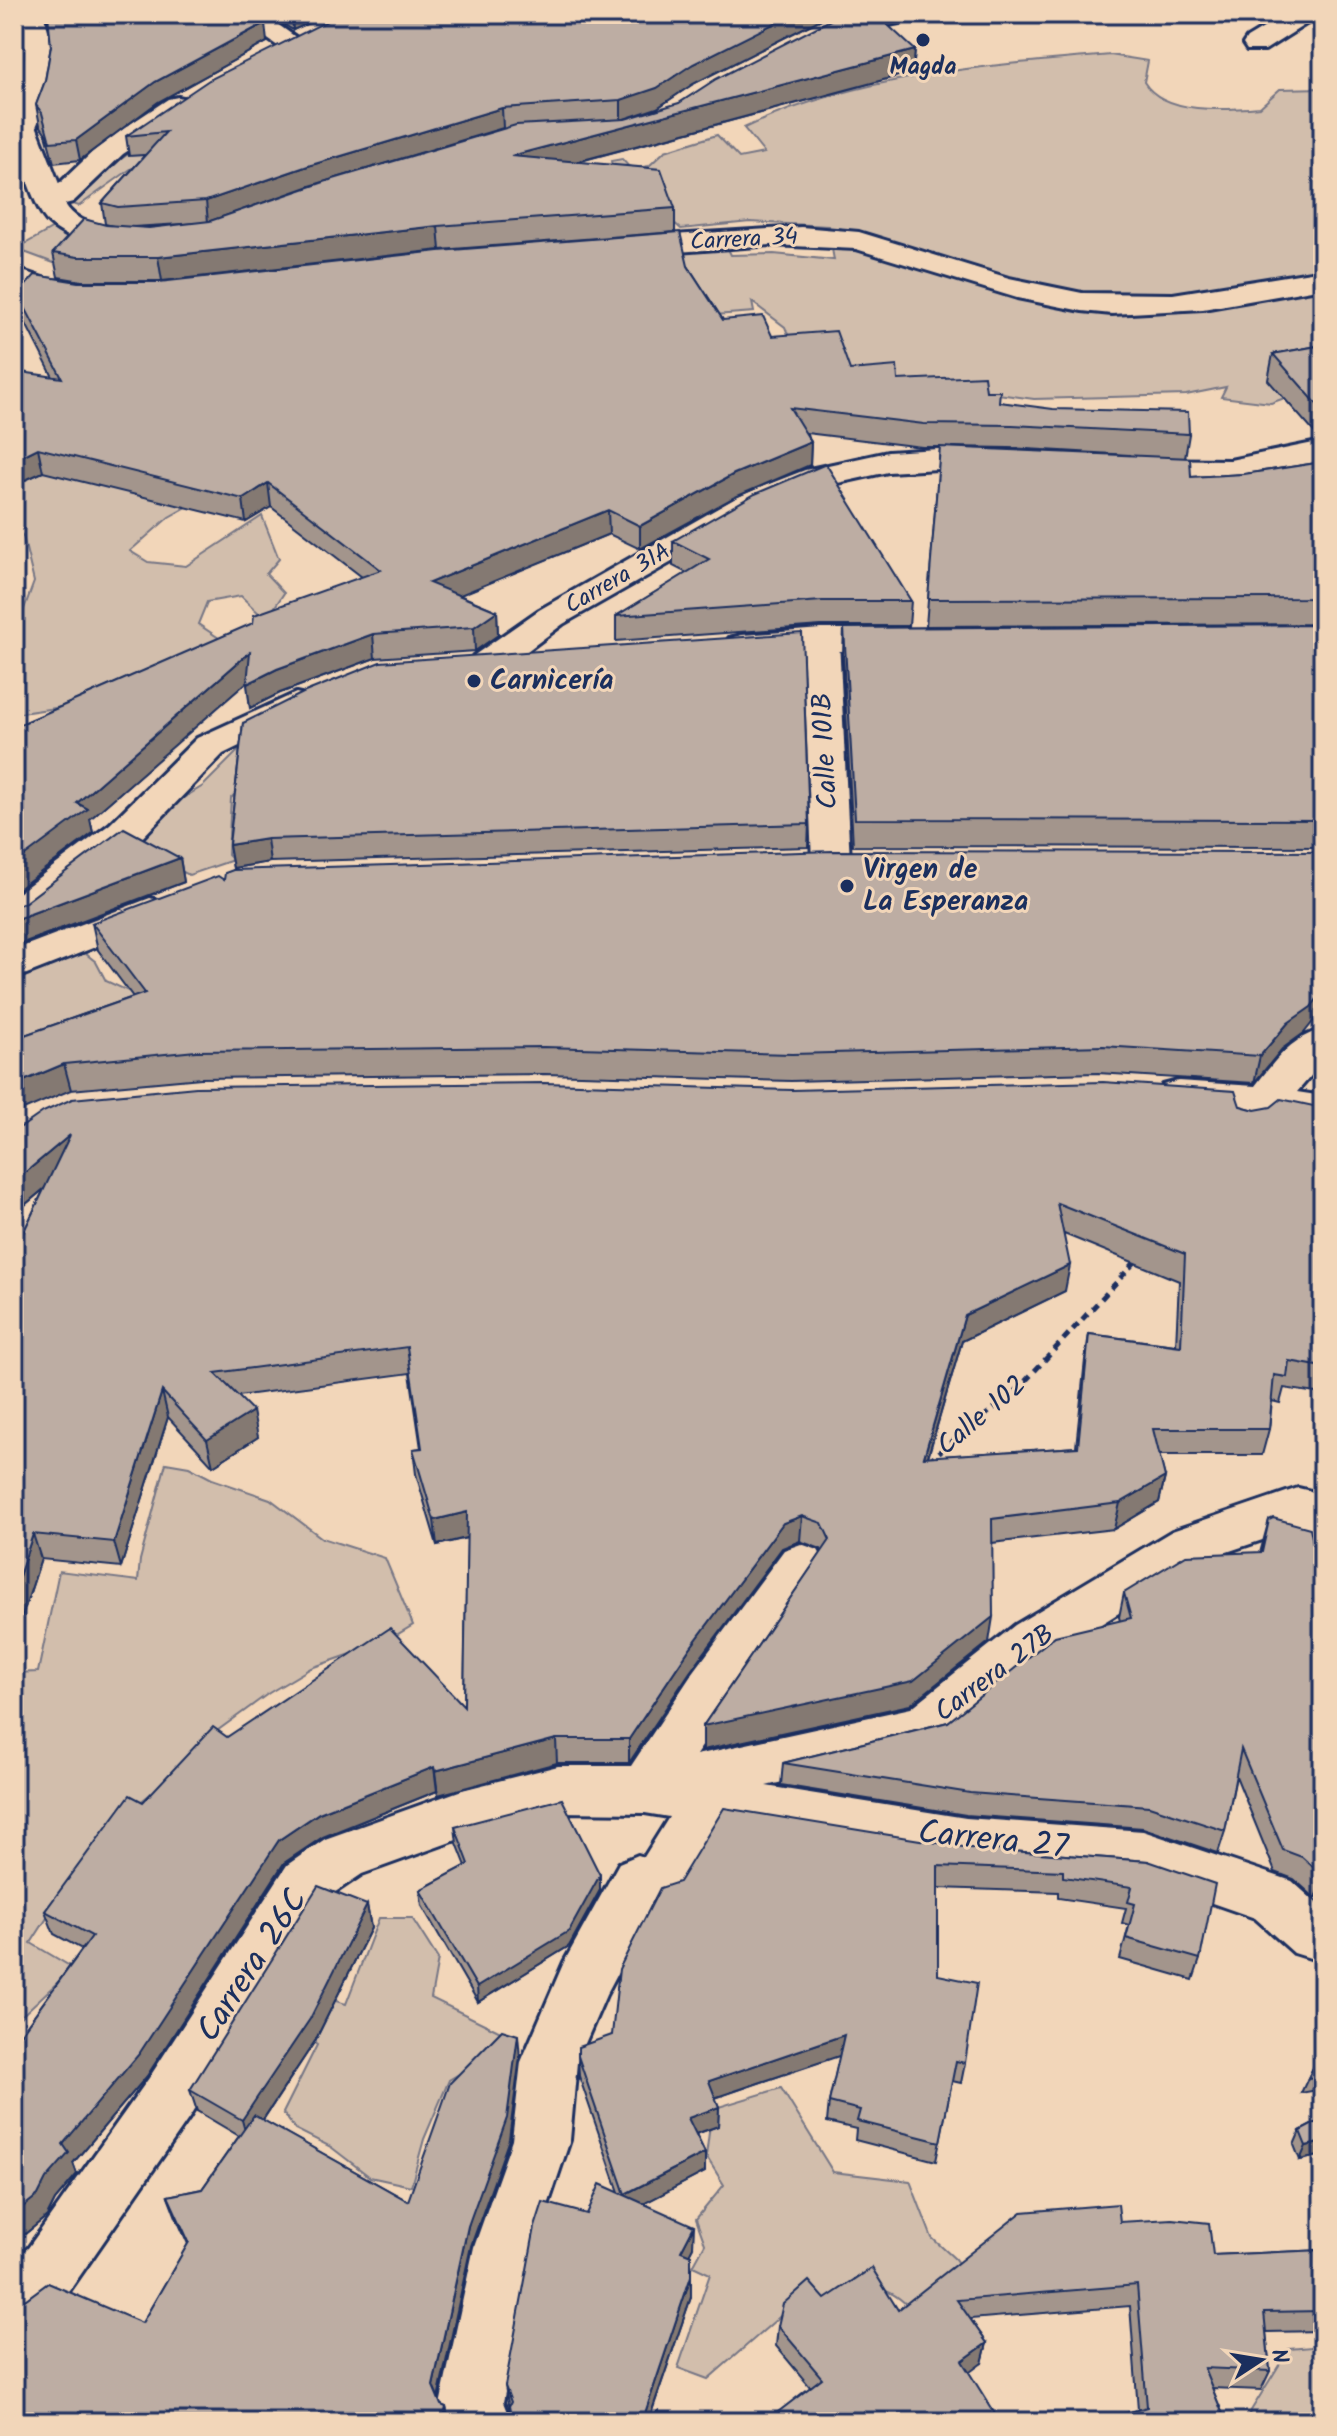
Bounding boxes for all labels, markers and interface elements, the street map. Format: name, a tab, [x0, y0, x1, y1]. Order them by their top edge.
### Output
marker: Magda	[914, 31, 932, 49]
place label: Magda	[889, 48, 957, 87]
street label: Carrera 34	[689, 218, 799, 262]
street label: Carrera 31A	[558, 533, 678, 625]
place label: Carnicería	[490, 659, 614, 704]
marker: Carnicería	[465, 672, 483, 690]
street label: Calle 101B	[800, 691, 852, 811]
place label: Virgen de La Esperanza	[863, 848, 1028, 925]
marker: Virgen de La Esperanza	[838, 877, 856, 895]
street label: Calle 102	[927, 1365, 1037, 1467]
street label: Carrera 27B	[925, 1613, 1065, 1735]
street label: Carrera 27	[915, 1806, 1072, 1876]
street label: Carrera 26C	[183, 1878, 323, 2054]
north arrow	[1221, 2320, 1301, 2400]
text: N	[1260, 2346, 1297, 2367]

